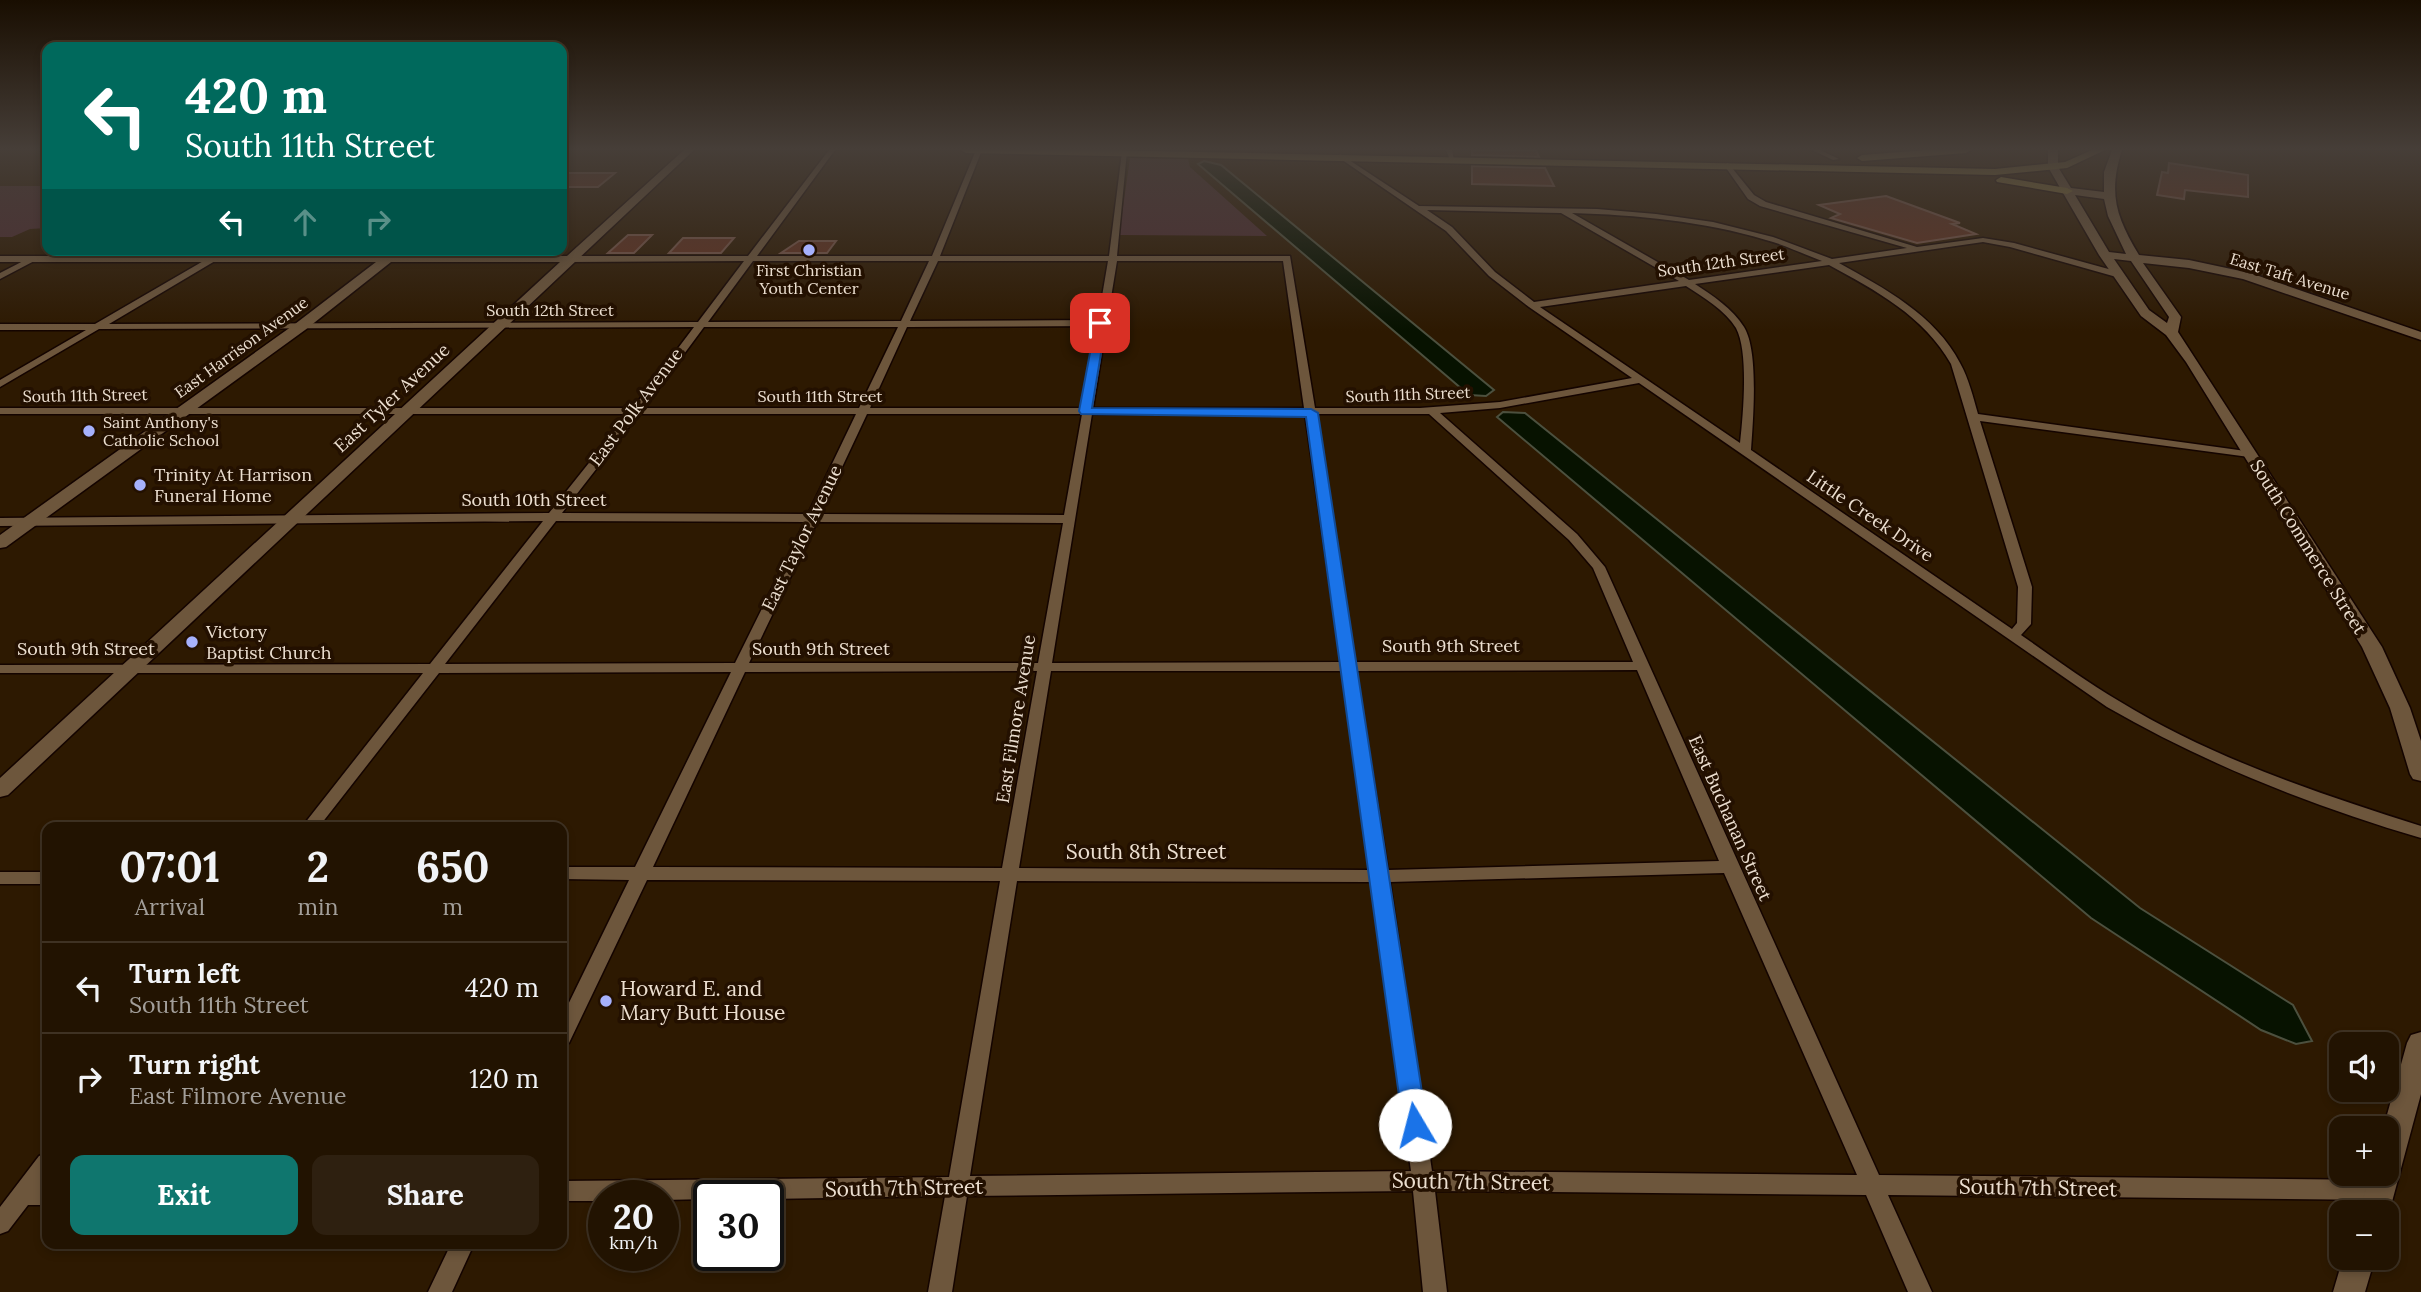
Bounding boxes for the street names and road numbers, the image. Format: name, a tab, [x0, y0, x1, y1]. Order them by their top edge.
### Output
street label: South 12th Street	[1656, 243, 1786, 281]
street label: East Taft Avenue	[2228, 248, 2353, 304]
street label: East Harrison Avenue	[170, 292, 312, 402]
street label: South 12th Street	[486, 300, 615, 320]
street label: East Tyler Avenue	[329, 338, 454, 457]
street label: East Polk Avenue	[584, 343, 688, 470]
street label: South 11th Street	[1345, 382, 1472, 406]
street label: South 11th Street	[22, 384, 148, 406]
street label: South 11th Street	[758, 386, 883, 406]
street label: South Commerce Street	[2245, 455, 2372, 638]
street label: East Taylor Avenue	[756, 461, 847, 614]
street label: Little Creek Drive	[1802, 465, 1938, 567]
street label: South 10th Street	[461, 488, 607, 511]
street label: East Filmore Avenue	[991, 633, 1040, 805]
street label: South 9th Street	[1382, 634, 1520, 657]
street label: South 9th Street	[17, 637, 155, 660]
street label: South 9th Street	[752, 637, 890, 660]
street label: East Buchanan Street	[1684, 731, 1777, 904]
street label: South 8th Street	[1066, 838, 1227, 865]
street label: South 7th Street	[1392, 1167, 1551, 1196]
street label: South 7th Street	[825, 1173, 984, 1202]
street label: South 7th Street	[1959, 1173, 2118, 1202]

